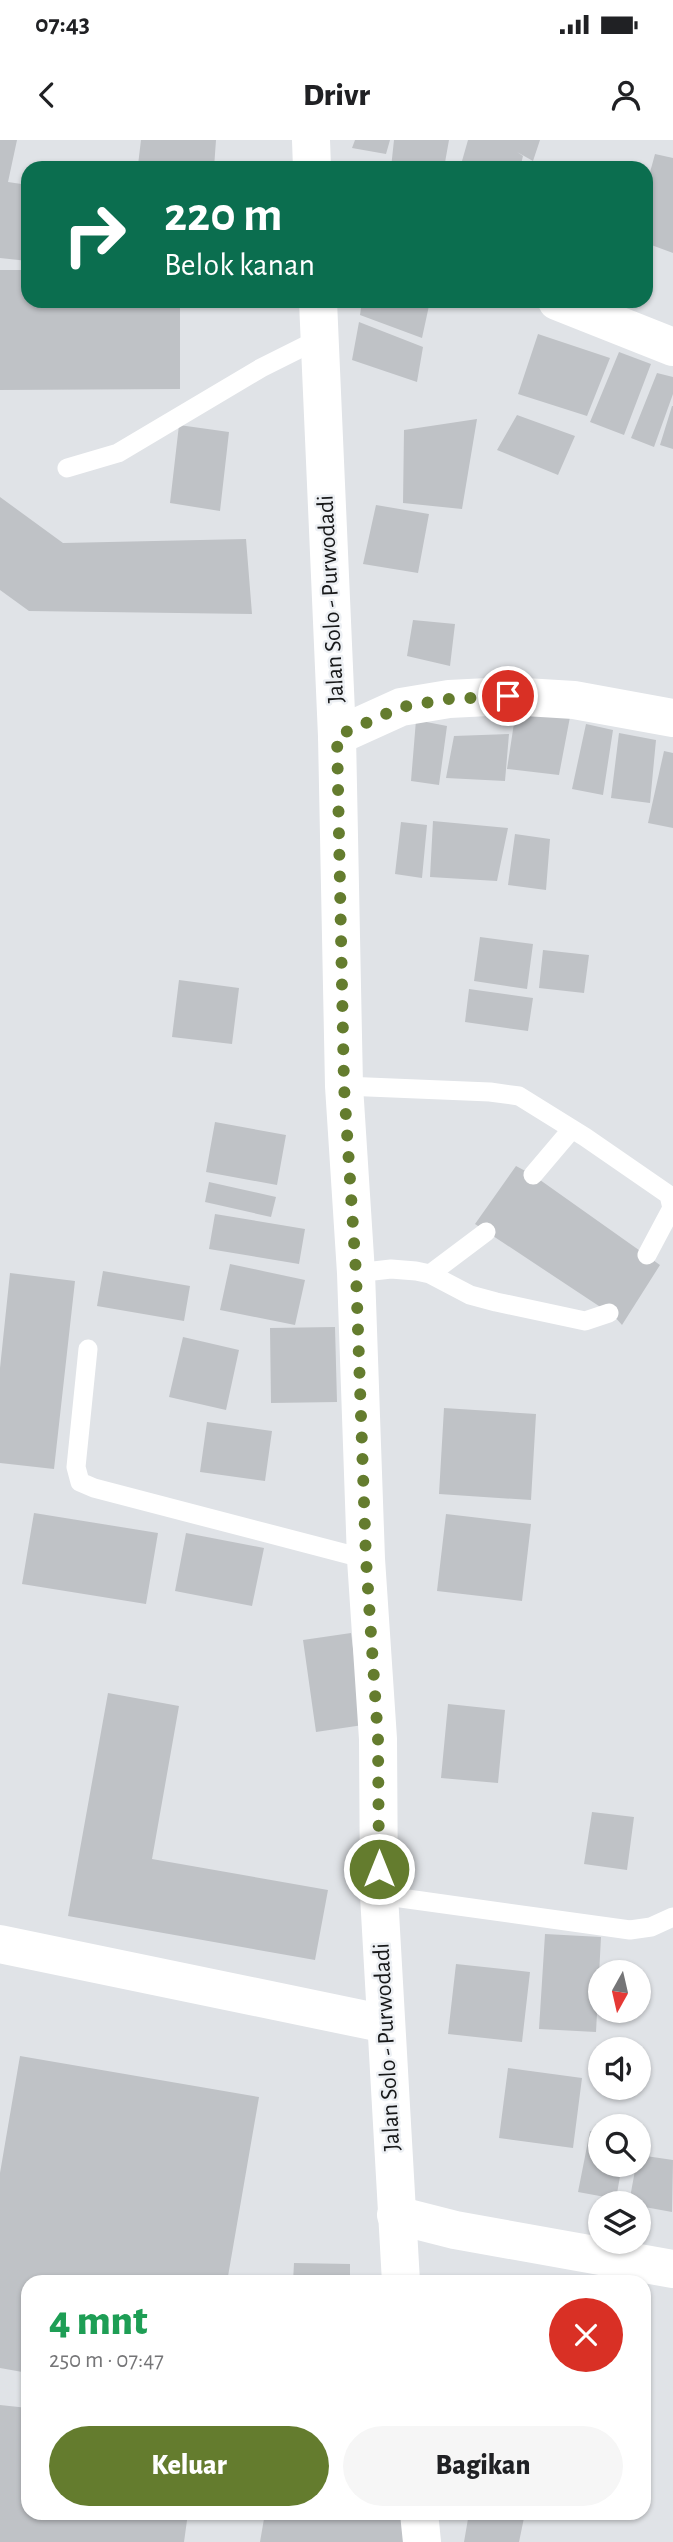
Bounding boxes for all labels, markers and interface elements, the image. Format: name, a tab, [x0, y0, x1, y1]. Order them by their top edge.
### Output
text: 07:43	[35, 11, 90, 37]
icon: back	[28, 76, 66, 114]
icon: person	[607, 76, 645, 114]
text: Drivr	[303, 79, 370, 111]
icon: right	[49, 189, 140, 280]
text: 220 m	[164, 191, 283, 240]
text: Belok kanan	[164, 249, 315, 281]
street label: Jalan Solo - Purwodadi	[314, 494, 348, 704]
pin	[478, 666, 538, 726]
icon: arrive	[489, 677, 527, 715]
position arrow	[342, 1832, 416, 1906]
street label: Jalan Solo - Purwodadi	[370, 1942, 404, 2152]
north arrow	[588, 1960, 651, 2023]
map controls	[588, 1960, 651, 2254]
button: sound	[588, 2037, 651, 2100]
button: search	[588, 2114, 651, 2177]
button: layers	[588, 2191, 651, 2254]
button: close	[549, 2298, 623, 2372]
text: 4 mnt	[49, 2300, 148, 2342]
text: 250 m · 07:47	[49, 2349, 164, 2372]
button: Keluar	[49, 2426, 329, 2506]
button: Bagikan	[343, 2426, 623, 2506]

